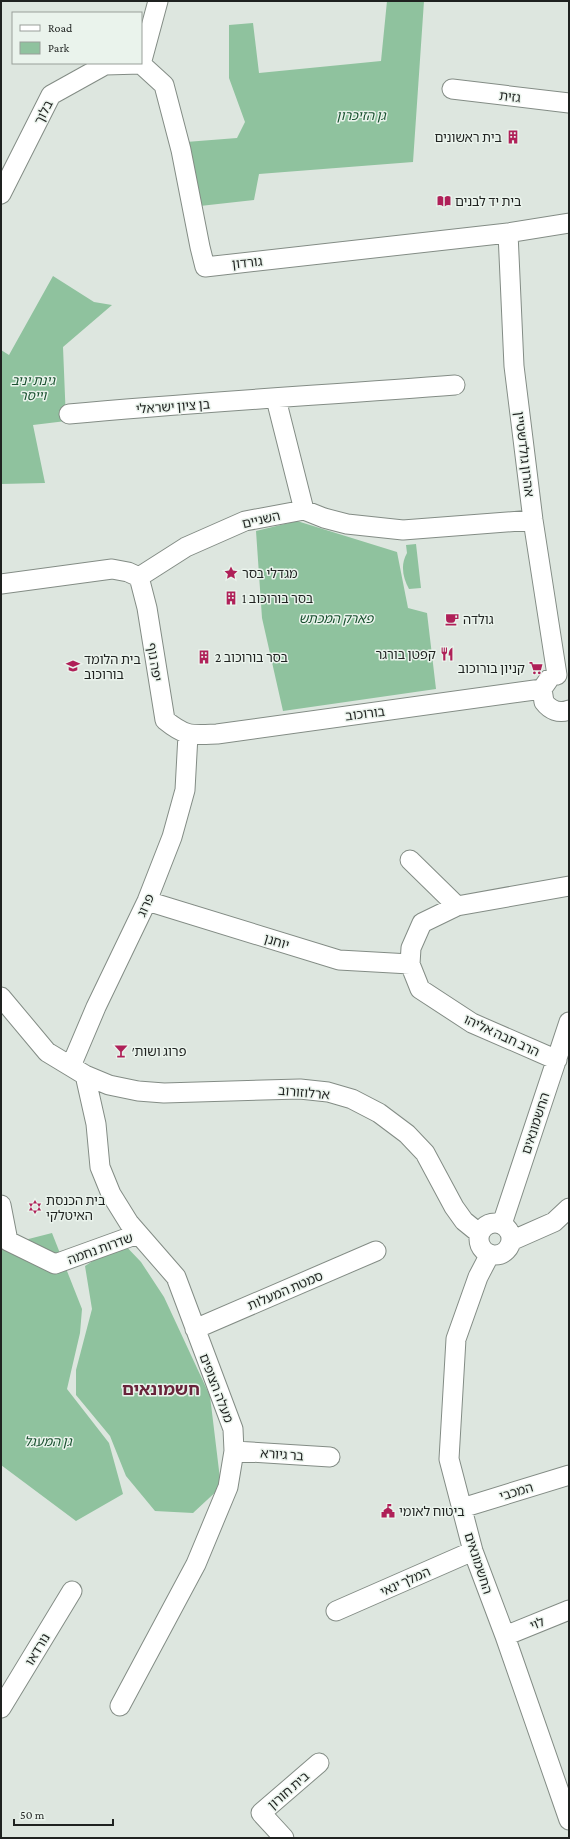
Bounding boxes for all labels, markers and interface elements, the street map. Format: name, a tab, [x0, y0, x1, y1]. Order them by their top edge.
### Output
legend	[12, 12, 142, 64]
text: Road	[48, 21, 73, 35]
text: Park	[48, 41, 70, 55]
street label: גזית	[498, 88, 522, 105]
street label: בלוך	[31, 98, 56, 127]
park label: גן הזיכרון	[336, 108, 387, 123]
building icon: בית ראשונים	[505, 129, 521, 145]
place label: בית ראשונים	[434, 130, 502, 145]
library icon: בית יד לבנים	[436, 193, 452, 209]
place label: בית יד לבנים	[455, 194, 521, 209]
street label: גורדון	[231, 253, 263, 272]
park label: גינת יניב וייסר	[11, 373, 56, 403]
street label: בן ציון ישראלי	[135, 396, 211, 417]
street label: אהרון גולדשטיין	[512, 410, 537, 498]
street label: השניים	[241, 508, 282, 531]
place icon: מגדלי בסר	[223, 565, 239, 581]
place label: מגדלי בסר	[242, 566, 298, 581]
building icon: בסר בורוכוב 1	[223, 590, 239, 606]
place label: בסר בורוכוב 1	[242, 591, 313, 606]
park label: פארק המכתש	[299, 611, 375, 626]
cafe icon: גולדה	[444, 611, 460, 627]
place label: גולדה	[463, 612, 494, 627]
street label: יפה נוף	[144, 642, 165, 682]
restaurant icon: קפטן בורגר	[439, 646, 455, 662]
place label: קפטן בורגר	[375, 647, 436, 662]
building icon: בסר בורוכוב 2	[196, 649, 212, 665]
place label: בסר בורוכוב 2	[215, 650, 288, 665]
place label: בית הלומד בורוכוב	[84, 652, 141, 682]
school or university icon: בית הלומד בורוכוב	[65, 658, 81, 674]
supermarket icon: קניון בורוכוב	[528, 660, 544, 676]
place label: קניון בורוכוב	[458, 661, 525, 676]
street label: בורוכוב	[344, 704, 386, 723]
street label: פרוג	[134, 891, 157, 919]
street label: יוחנן	[262, 931, 291, 952]
street label: הרב חבה אליהו	[462, 1011, 542, 1059]
bar icon: פרוג ושות׳	[113, 1043, 129, 1059]
place label: פרוג ושות׳	[132, 1044, 187, 1059]
street label: ארלוזורוב	[277, 1083, 330, 1102]
street label: החשמונאים	[518, 1090, 552, 1156]
place label: בית הכנסת האיטלקי	[46, 1193, 105, 1223]
synagogue icon: בית הכנסת האיטלקי	[27, 1199, 43, 1215]
street label: שדרות נחמה	[65, 1230, 135, 1267]
street label: סמטת המעלות	[245, 1268, 325, 1313]
street label: מעלה הצופים	[196, 1351, 237, 1425]
district label: חשמונאים	[122, 1380, 200, 1399]
park label: גן המעגל	[24, 1434, 73, 1449]
street label: בר גיורא	[260, 1446, 304, 1463]
street label: המכבי	[497, 1479, 535, 1504]
public building icon: ביטוח לאומי	[380, 1503, 396, 1519]
place label: ביטוח לאומי	[399, 1504, 465, 1519]
street label: החשמונאים	[462, 1530, 496, 1596]
street label: המלך ינאי	[378, 1564, 433, 1599]
street label: לוי	[528, 1614, 547, 1633]
street label: נורדאו	[22, 1631, 53, 1668]
street label: בית חורון	[265, 1768, 312, 1812]
scale bar	[14, 1801, 113, 1827]
text: 50 m	[20, 1808, 45, 1822]

